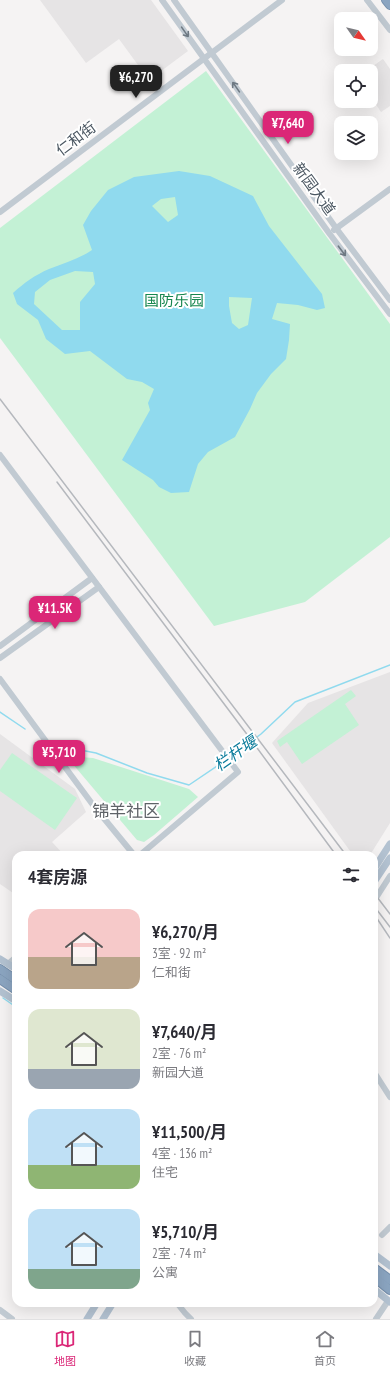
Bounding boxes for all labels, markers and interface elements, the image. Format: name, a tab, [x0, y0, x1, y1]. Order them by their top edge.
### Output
north arrow	[334, 12, 378, 56]
map controls	[334, 12, 378, 160]
one-way arrow	[181, 26, 189, 37]
button: locate	[334, 64, 378, 108]
pin: ¥6,270	[103, 65, 169, 99]
text: ¥6,270	[119, 69, 153, 86]
one-way arrow	[232, 82, 240, 93]
pin: ¥7,640	[255, 111, 321, 145]
text: ¥7,640	[272, 115, 304, 132]
button: layers	[334, 116, 378, 160]
street label: 仁和街	[52, 117, 99, 160]
street label: 新园大道	[289, 159, 340, 219]
one-way arrow	[338, 246, 347, 257]
park label: 国防乐园	[144, 291, 204, 310]
pin: ¥11.5K	[22, 596, 88, 630]
text: ¥11.5K	[38, 600, 72, 617]
water label: 栏杆堰	[210, 729, 263, 775]
pin: ¥5,710	[26, 740, 92, 774]
text: ¥5,710	[42, 744, 76, 761]
district label: 锦羊社区	[92, 800, 160, 822]
icon: filters	[340, 864, 362, 886]
text: 4套房源	[28, 866, 87, 888]
text: ¥6,270/月	[152, 921, 219, 943]
icon: home	[60, 925, 108, 973]
text: 3室 · 92 m²	[152, 945, 206, 962]
text: 仁和街	[152, 964, 191, 981]
text: ¥7,640/月	[152, 1021, 218, 1043]
icon: home	[60, 1025, 108, 1073]
text: 2室 · 76 m²	[152, 1045, 206, 1062]
text: 新园大道	[152, 1064, 204, 1081]
text: ¥11,500/月	[152, 1121, 227, 1143]
icon: home	[60, 1125, 108, 1173]
text: 4室 · 136 m²	[152, 1145, 212, 1162]
text: 住宅	[152, 1164, 178, 1181]
text: ¥5,710/月	[152, 1221, 219, 1243]
icon: home	[60, 1225, 108, 1273]
text: 2室 · 74 m²	[152, 1245, 206, 1262]
text: 公寓	[152, 1264, 178, 1281]
tab: 地图	[54, 1328, 76, 1368]
tab: 收藏	[184, 1328, 206, 1368]
tab: 首页	[314, 1328, 336, 1368]

